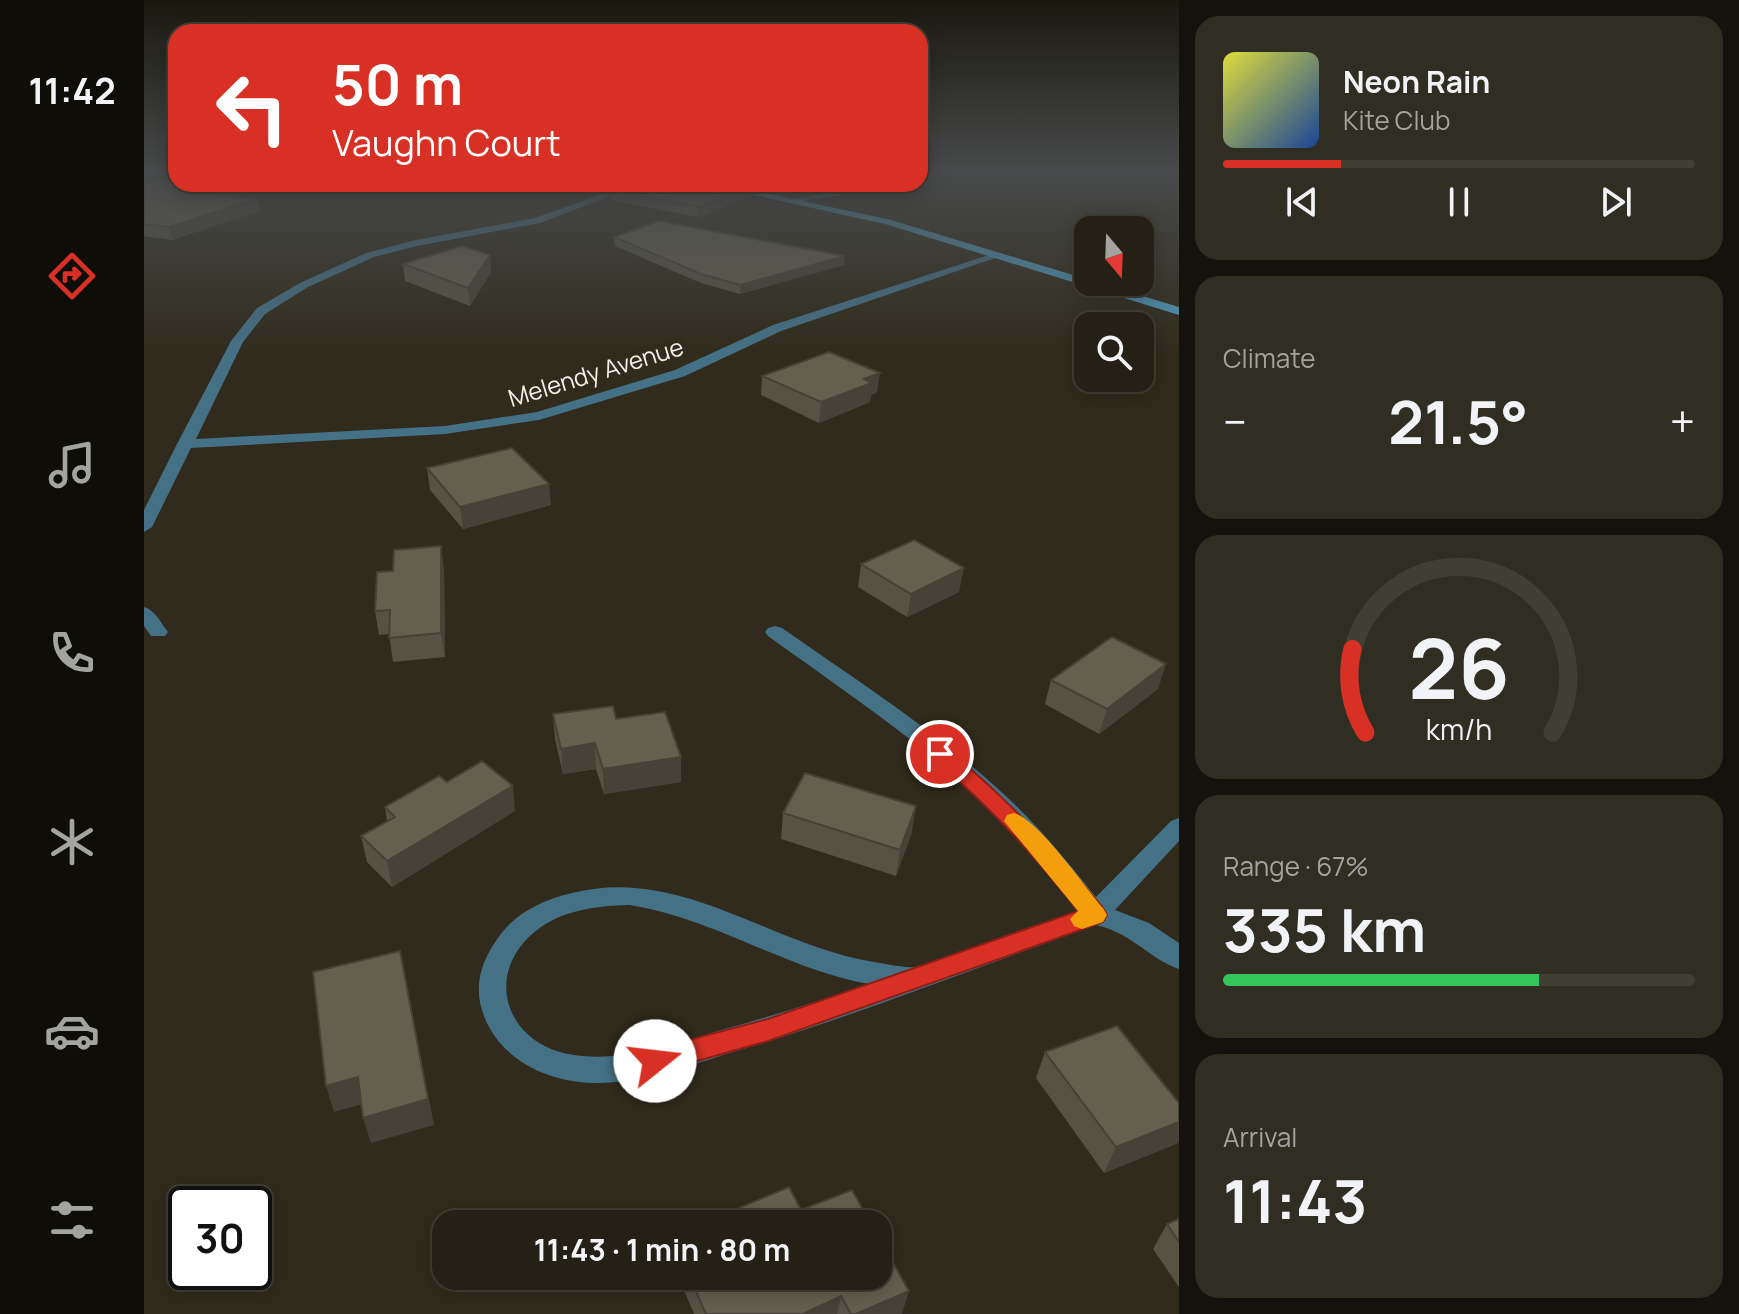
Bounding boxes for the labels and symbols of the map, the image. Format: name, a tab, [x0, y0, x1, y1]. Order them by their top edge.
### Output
north arrow	[1074, 216, 1154, 296]
street label: Melendy Avenue	[504, 329, 687, 414]
pin	[906, 720, 974, 788]
position arrow	[613, 1019, 697, 1103]
speed limit sign: 30	[168, 1186, 272, 1290]

